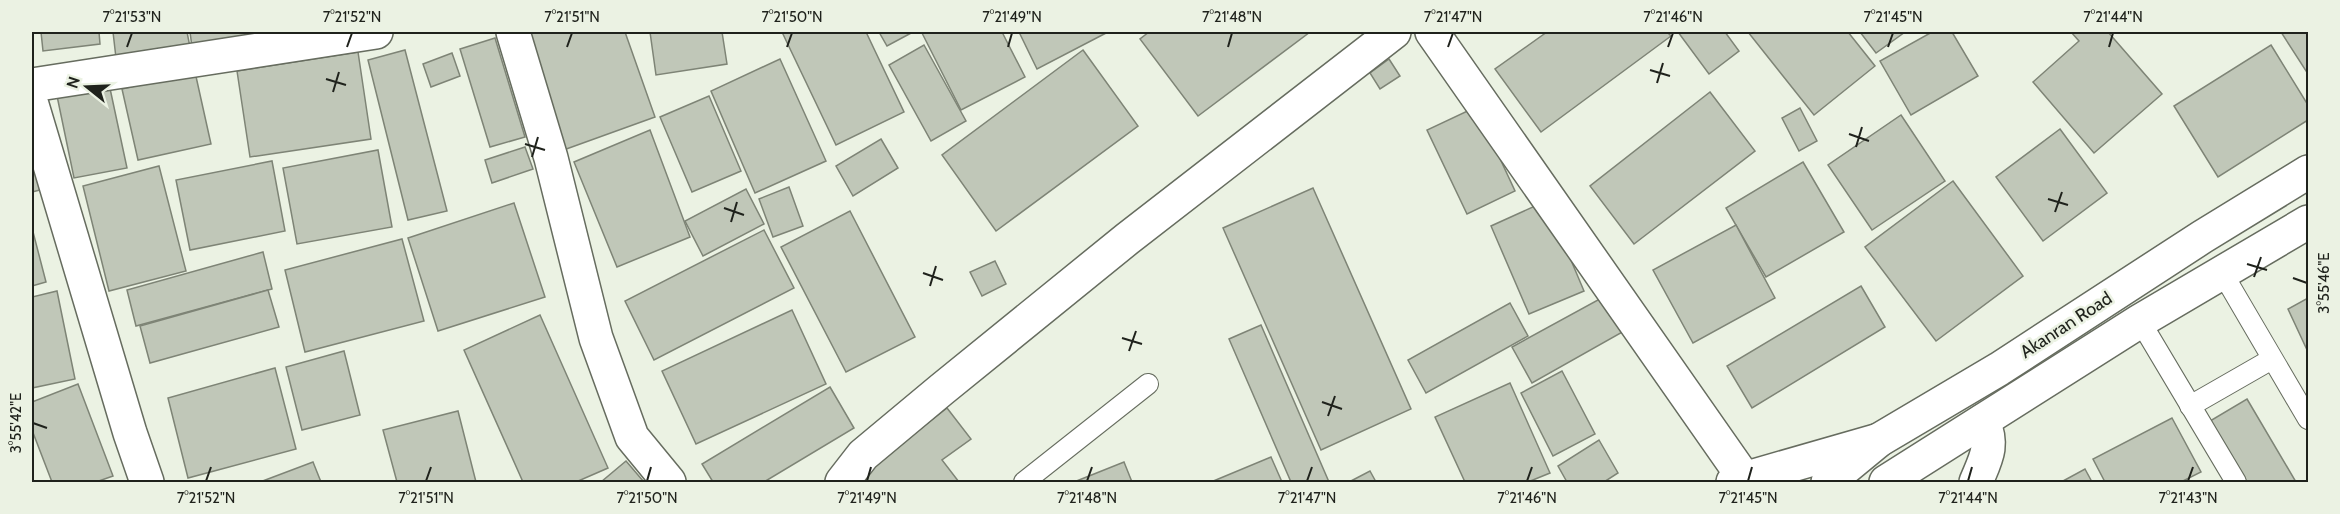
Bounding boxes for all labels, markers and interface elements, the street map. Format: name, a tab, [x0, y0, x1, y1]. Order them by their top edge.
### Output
text: 7°21'53"N	[103, 8, 161, 26]
text: 7°21'52"N	[323, 8, 381, 26]
text: 7°21'51"N	[544, 8, 600, 26]
text: 7°21'50"N	[761, 8, 823, 26]
text: 7°21'49"N	[982, 8, 1042, 26]
text: 7°21'48"N	[1202, 8, 1262, 26]
text: 7°21'47"N	[1424, 8, 1482, 26]
text: 7°21'46"N	[1643, 8, 1703, 26]
text: 7°21'45"N	[1863, 8, 1923, 26]
text: 7°21'44"N	[2083, 8, 2143, 26]
north arrow	[57, 57, 117, 117]
text: N	[62, 74, 84, 91]
text: 3°55'46"E	[2315, 252, 2333, 314]
street label: Akanran Road	[2016, 287, 2116, 363]
text: 3°55'42"E	[7, 393, 25, 453]
text: 7°21'52"N	[177, 489, 235, 507]
text: 7°21'51"N	[398, 489, 454, 507]
text: 7°21'50"N	[616, 489, 678, 507]
text: 7°21'49"N	[837, 489, 897, 507]
text: 7°21'48"N	[1057, 489, 1117, 507]
text: 7°21'47"N	[1278, 489, 1336, 507]
text: 7°21'46"N	[1497, 489, 1557, 507]
text: 7°21'45"N	[1718, 489, 1778, 507]
text: 7°21'44"N	[1938, 489, 1998, 507]
text: 7°21'43"N	[2158, 489, 2218, 507]

